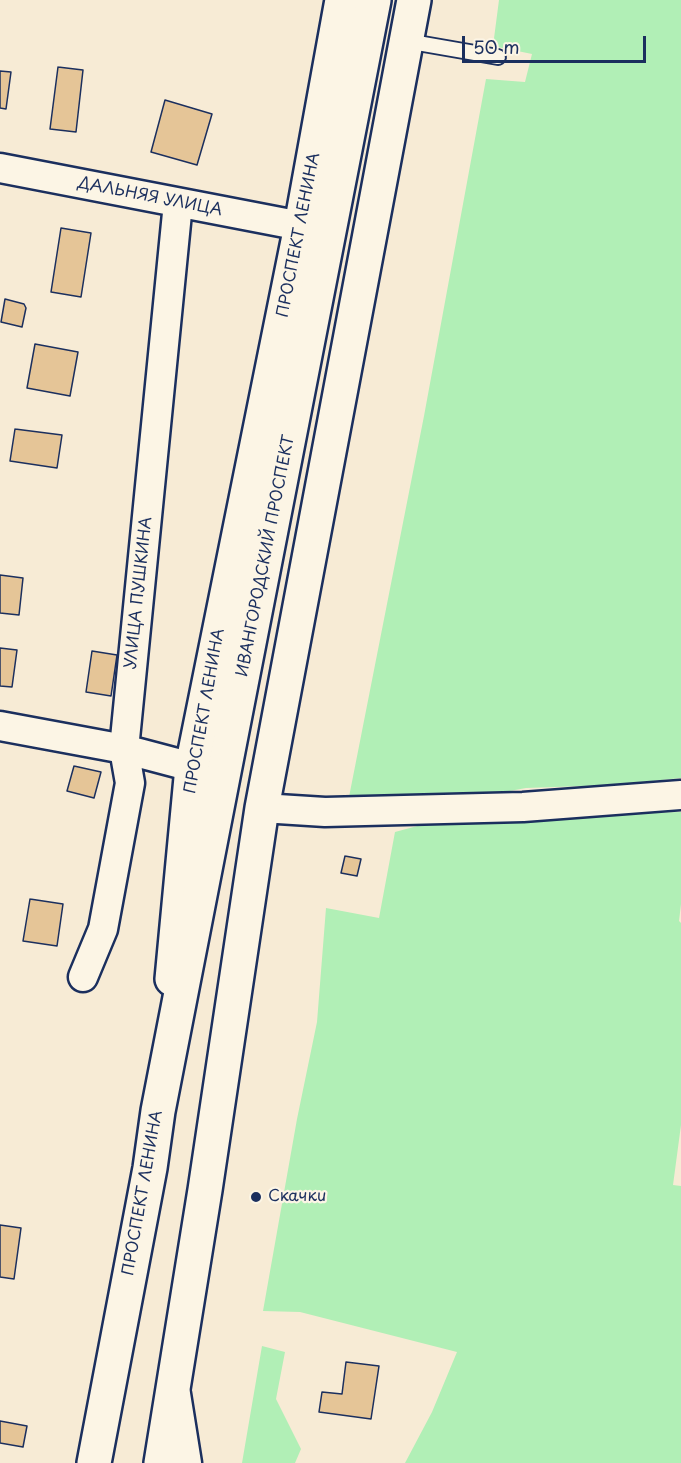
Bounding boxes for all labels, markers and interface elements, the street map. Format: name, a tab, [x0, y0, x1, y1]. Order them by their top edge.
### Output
scale bar	[465, 24, 650, 62]
text: 50 m	[473, 33, 520, 60]
street label: ПРОСПЕКТ ЛЕНИНА	[274, 151, 324, 319]
street label: ДАЛЬНЯЯ УЛИЦА	[76, 174, 224, 220]
street label: ИВАНГОРОДСКИЙ ПРОСПЕКТ	[233, 433, 299, 679]
street label: УЛИЦА ПУШКИНА	[121, 516, 157, 670]
street label: ПРОСПЕКТ ЛЕНИНА	[181, 627, 229, 795]
street label: ПРОСПЕКТ ЛЕНИНА	[119, 1109, 167, 1277]
place label: Скачки	[268, 1187, 326, 1207]
marker: Скачки	[249, 1190, 263, 1204]

